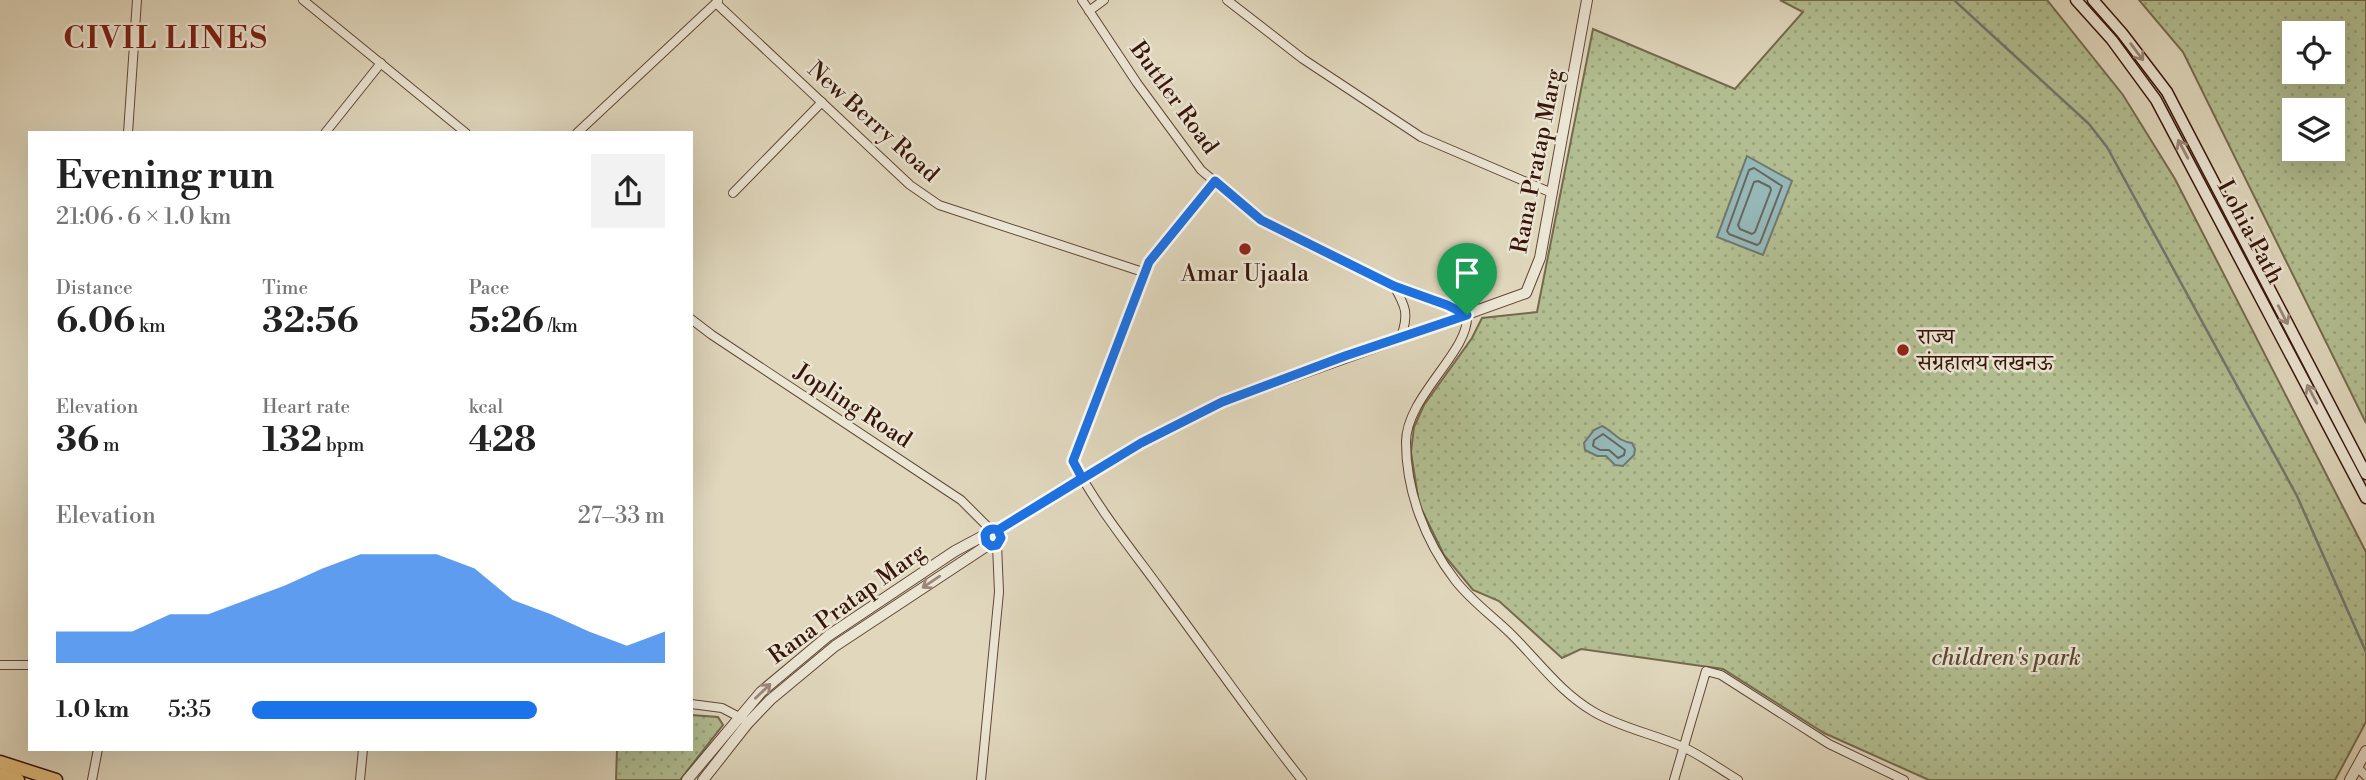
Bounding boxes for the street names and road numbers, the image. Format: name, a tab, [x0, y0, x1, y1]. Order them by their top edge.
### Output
street label: Buttler Road	[1123, 35, 1224, 160]
street label: New Berry Road	[802, 56, 944, 188]
street label: Rana Pratap Marg	[1505, 66, 1569, 256]
street label: Lohia Path	[2211, 175, 2289, 289]
street label: Jopling Road	[788, 357, 917, 454]
street label: Rana Pratap Marg	[763, 538, 931, 670]

